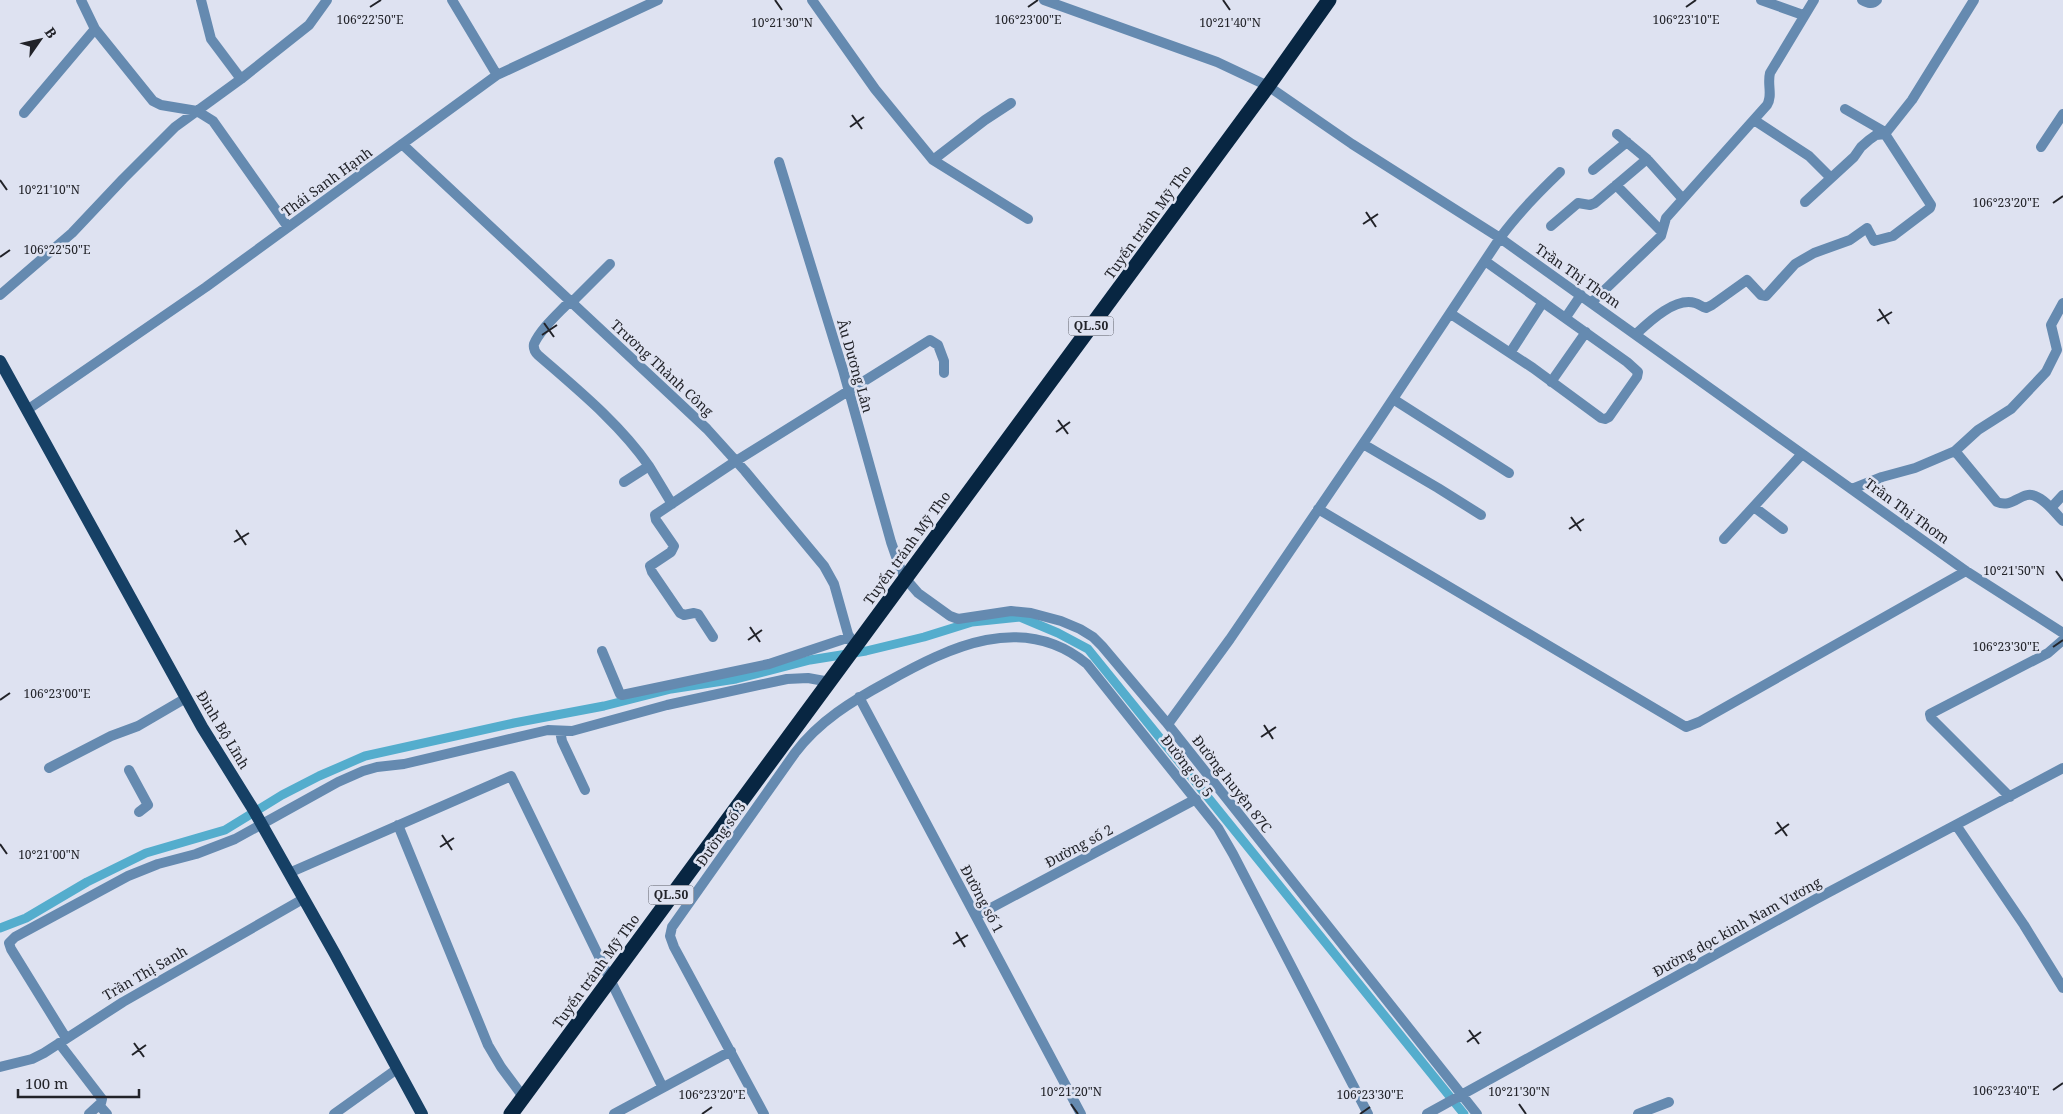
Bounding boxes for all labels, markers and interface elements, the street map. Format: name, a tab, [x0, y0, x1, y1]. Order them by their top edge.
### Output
text: 106°22'50"E	[337, 11, 403, 28]
text: 106°23'00"E	[995, 11, 1061, 28]
text: 106°23'10"E	[1653, 11, 1719, 28]
text: 10°21'30"N	[751, 14, 813, 31]
text: 10°21'40"N	[1199, 14, 1261, 31]
north arrow	[15, 15, 65, 65]
text: B	[41, 23, 62, 42]
street label: Thái Sanh Hạnh	[278, 142, 376, 221]
street label: Tuyến tránh Mỹ Tho	[1100, 161, 1195, 282]
text: 10°21'10"N	[18, 181, 80, 198]
text: 106°23'20"E	[1973, 194, 2039, 211]
street label: Trần Thị Thơm	[1532, 239, 1625, 312]
text: 106°22'50"E	[24, 241, 90, 258]
street label: Trương Thành Công	[607, 315, 718, 421]
road number: QL.50	[1068, 316, 1114, 336]
street label: Âu Dương Lân	[833, 317, 878, 415]
street label: Trần Thị Thơm	[1861, 473, 1954, 548]
street label: Tuyến tránh Mỹ Tho	[859, 487, 954, 608]
text: 10°21'50"N	[1983, 562, 2045, 579]
text: 106°23'30"E	[1973, 638, 2039, 655]
text: 106°23'00"E	[24, 685, 90, 702]
street label: Đinh Bộ Lĩnh	[193, 687, 254, 773]
street label: Đường số 5	[1157, 730, 1218, 801]
street label: Đường huyện 87C	[1188, 731, 1277, 837]
street label: Đường số 3	[691, 798, 750, 870]
street label: Đường số 2	[1041, 820, 1116, 871]
text: 10°21'00"N	[18, 846, 80, 863]
street label: Đường số 1	[957, 861, 1008, 936]
street label: Đường dọc kinh Nam Vương	[1649, 872, 1825, 981]
road number: QL.50	[648, 886, 694, 904]
street label: Tuyến tránh Mỹ Tho	[548, 910, 643, 1031]
street label: Trần Thị Sanh	[99, 941, 190, 1004]
scale bar	[18, 1066, 139, 1098]
text: 100 m	[25, 1073, 68, 1093]
text: 106°23'40"E	[1973, 1082, 2039, 1099]
text: 10°21'20"N	[1040, 1083, 1102, 1100]
text: 10°21'30"N	[1488, 1083, 1550, 1100]
text: 106°23'20"E	[679, 1086, 745, 1103]
text: 106°23'30"E	[1337, 1086, 1403, 1103]

